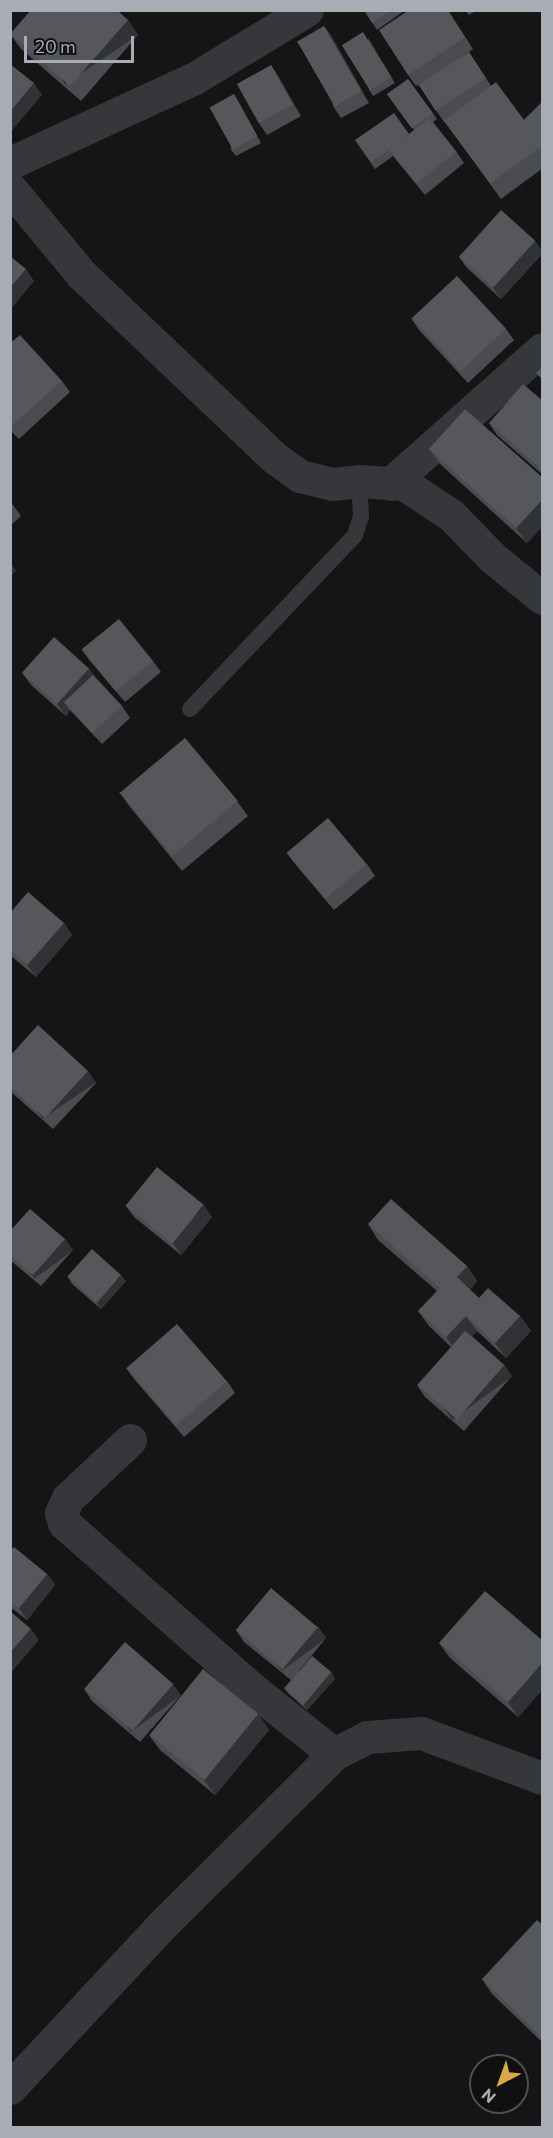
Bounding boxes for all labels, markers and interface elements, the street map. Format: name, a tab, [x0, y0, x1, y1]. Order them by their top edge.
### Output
scale bar	[27, 24, 136, 62]
text: 20 m	[35, 35, 76, 57]
north arrow	[469, 2054, 529, 2114]
text: N	[477, 2085, 499, 2108]

